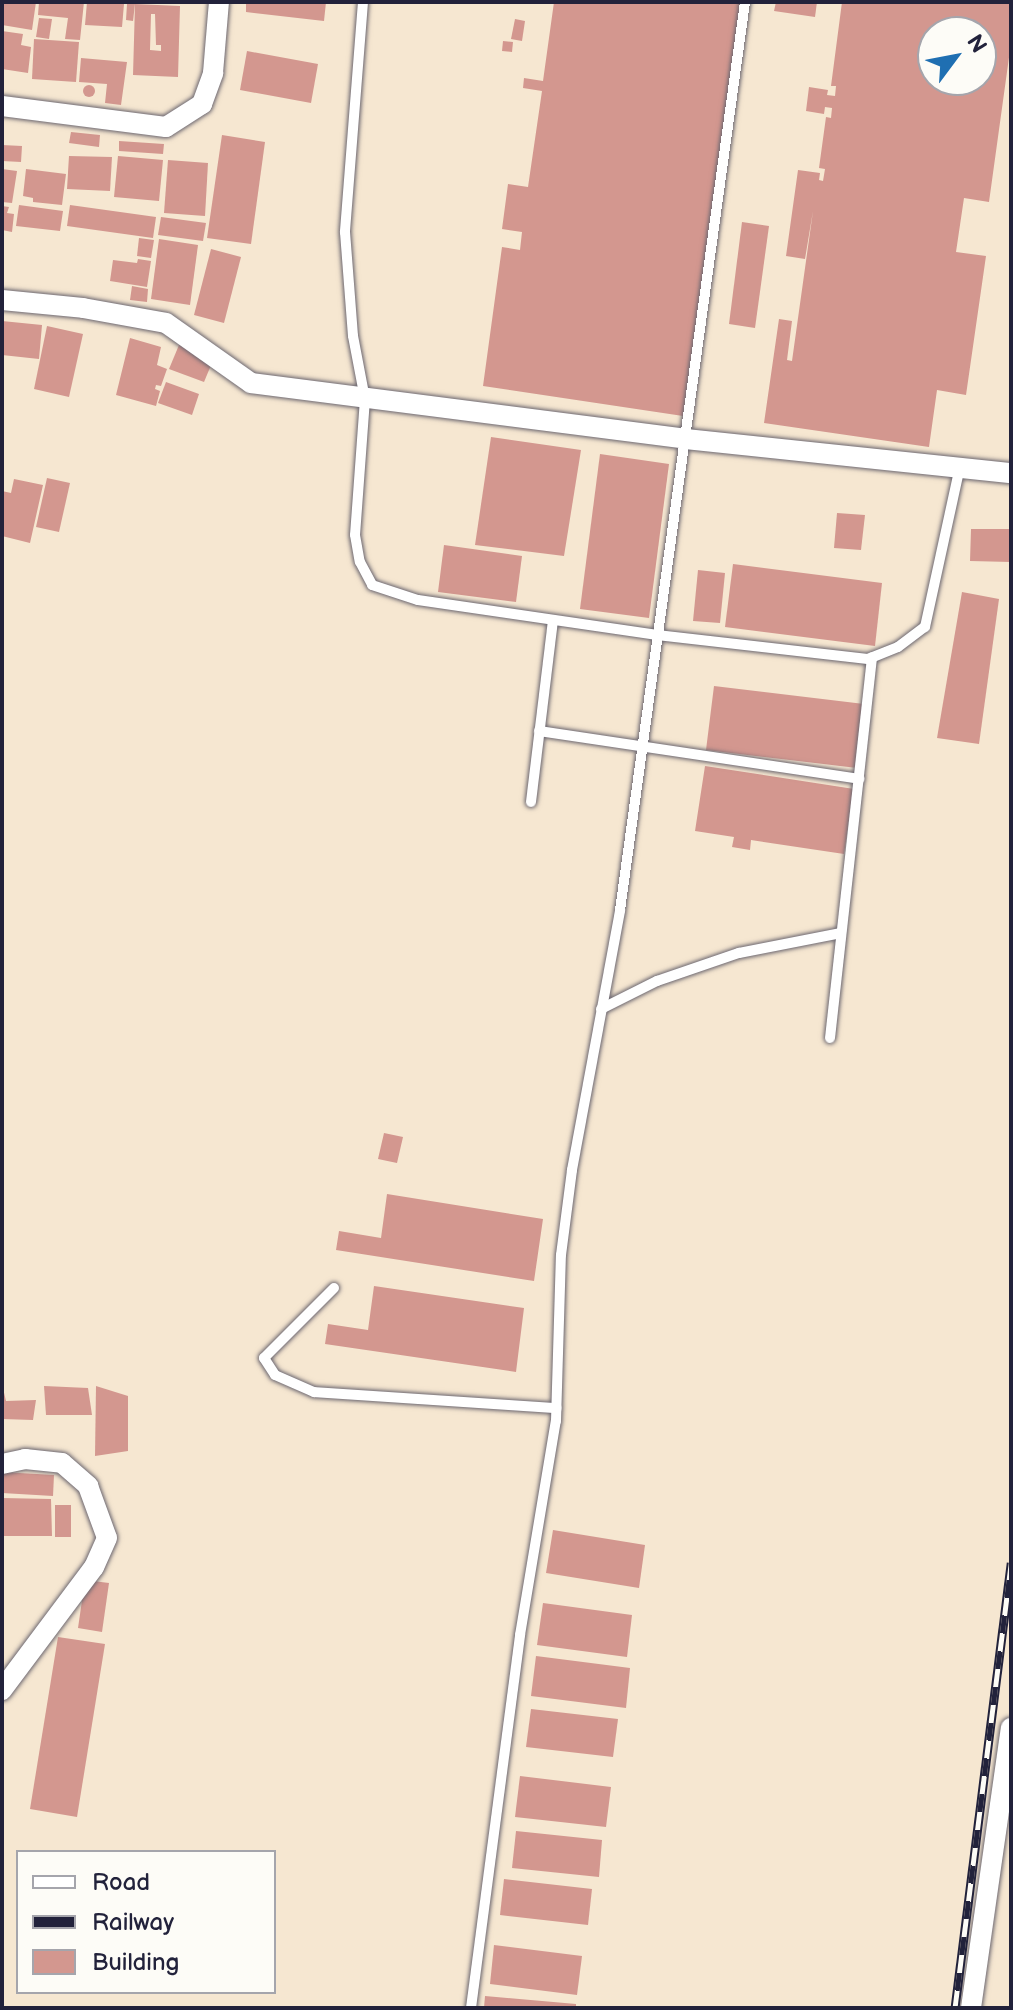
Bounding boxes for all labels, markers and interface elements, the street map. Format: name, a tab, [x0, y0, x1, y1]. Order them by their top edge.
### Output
north arrow	[917, 16, 997, 96]
text: N	[960, 30, 992, 58]
legend	[16, 1850, 276, 1994]
text: Road	[92, 1868, 150, 1897]
text: Railway	[92, 1908, 174, 1937]
text: Building	[92, 1948, 179, 1977]

